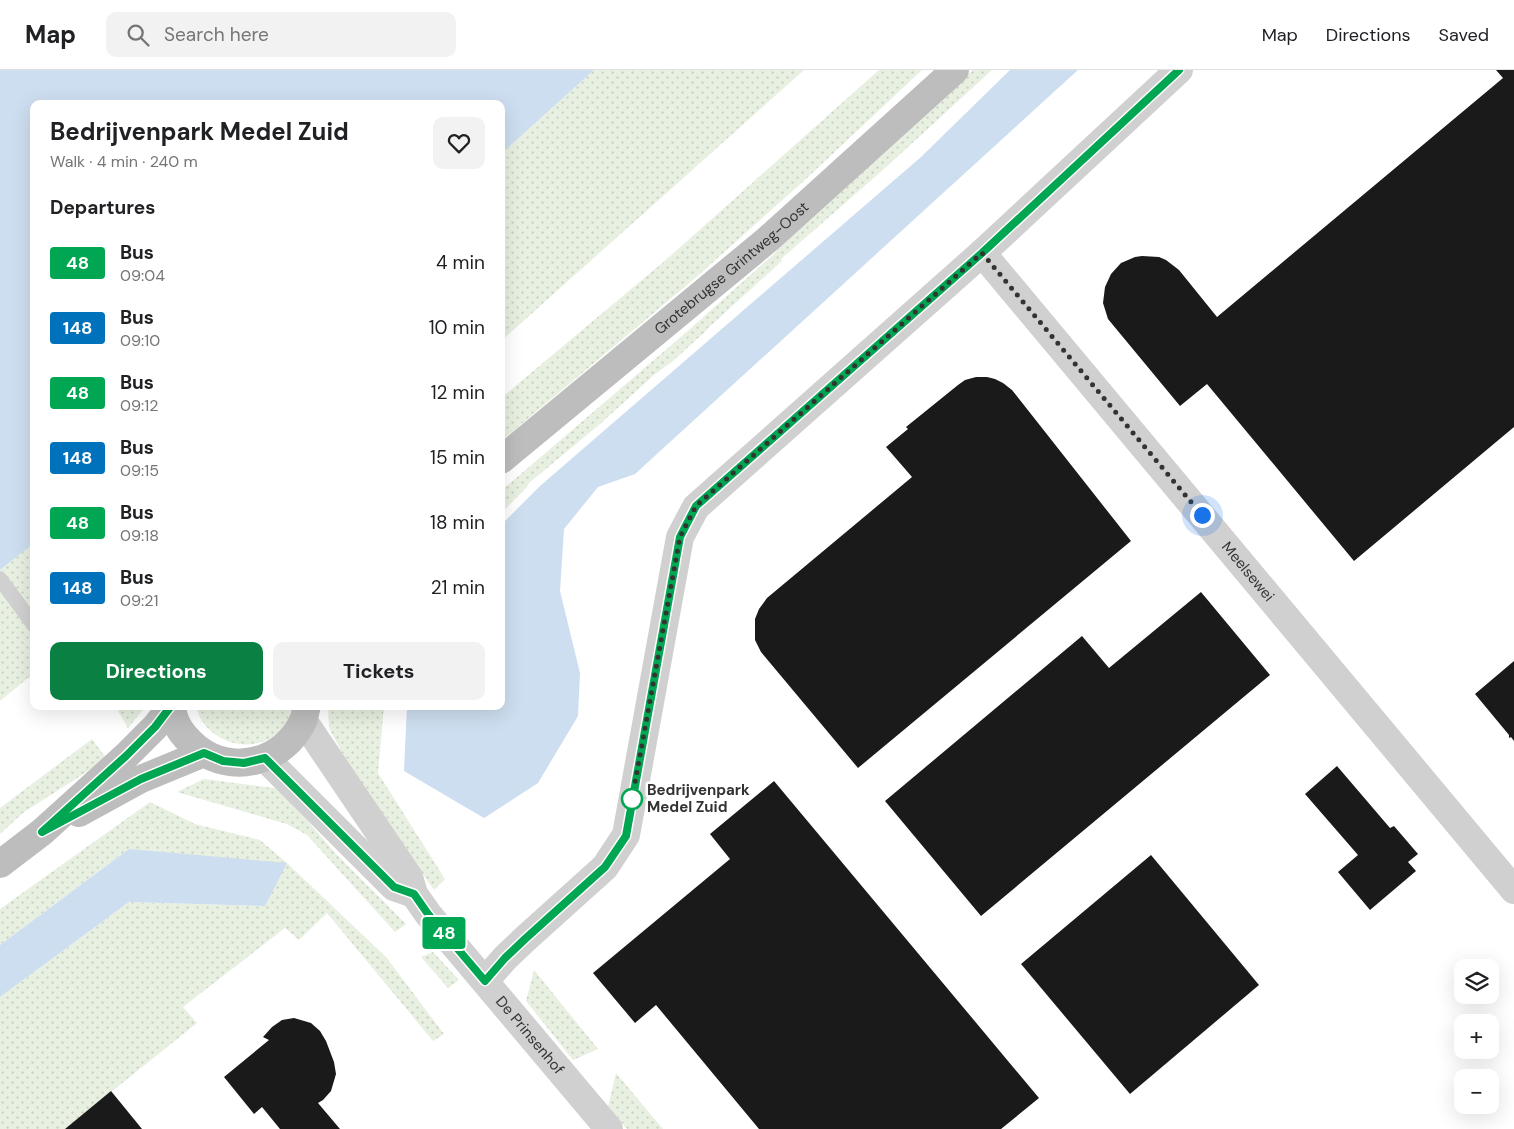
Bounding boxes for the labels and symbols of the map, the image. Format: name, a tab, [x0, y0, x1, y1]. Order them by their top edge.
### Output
street label: Grotebrugse Grintweg-Oost	[650, 197, 813, 339]
your location	[1190, 503, 1215, 528]
street label: Meelsewei	[1217, 537, 1279, 606]
place label: Bedrijvenpark Medel Zuid	[647, 780, 750, 817]
marker: Bedrijvenpark Medel Zuid	[621, 788, 643, 810]
line badge: 48	[422, 917, 466, 949]
street label: De Prinsenhof	[491, 992, 569, 1079]

